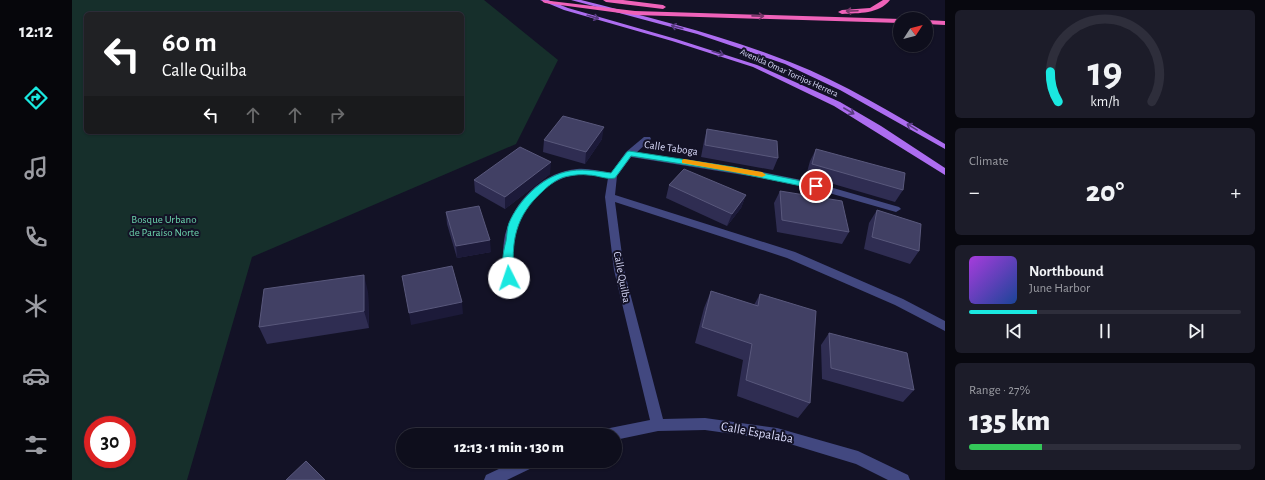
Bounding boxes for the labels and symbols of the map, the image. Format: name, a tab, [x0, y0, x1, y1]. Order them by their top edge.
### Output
one-way arrow	[846, 8, 859, 15]
north arrow	[893, 12, 933, 52]
one-way arrow	[751, 13, 764, 20]
one-way arrow	[586, 14, 599, 21]
one-way arrow	[671, 23, 684, 30]
street label: Avenida Omar Torrijos Herrera	[739, 47, 839, 99]
one-way arrow	[711, 50, 724, 57]
one-way arrow	[843, 108, 855, 116]
one-way arrow	[906, 122, 918, 130]
street label: Calle Taboga	[643, 139, 699, 157]
pin	[799, 169, 833, 203]
park label: Bosque Urbano de Paraíso Norte	[129, 214, 199, 238]
street label: Calle Quilba	[612, 250, 632, 304]
position arrow	[488, 257, 530, 299]
speed limit sign: 30	[84, 416, 136, 468]
street label: Calle Espalaba	[720, 420, 794, 446]

